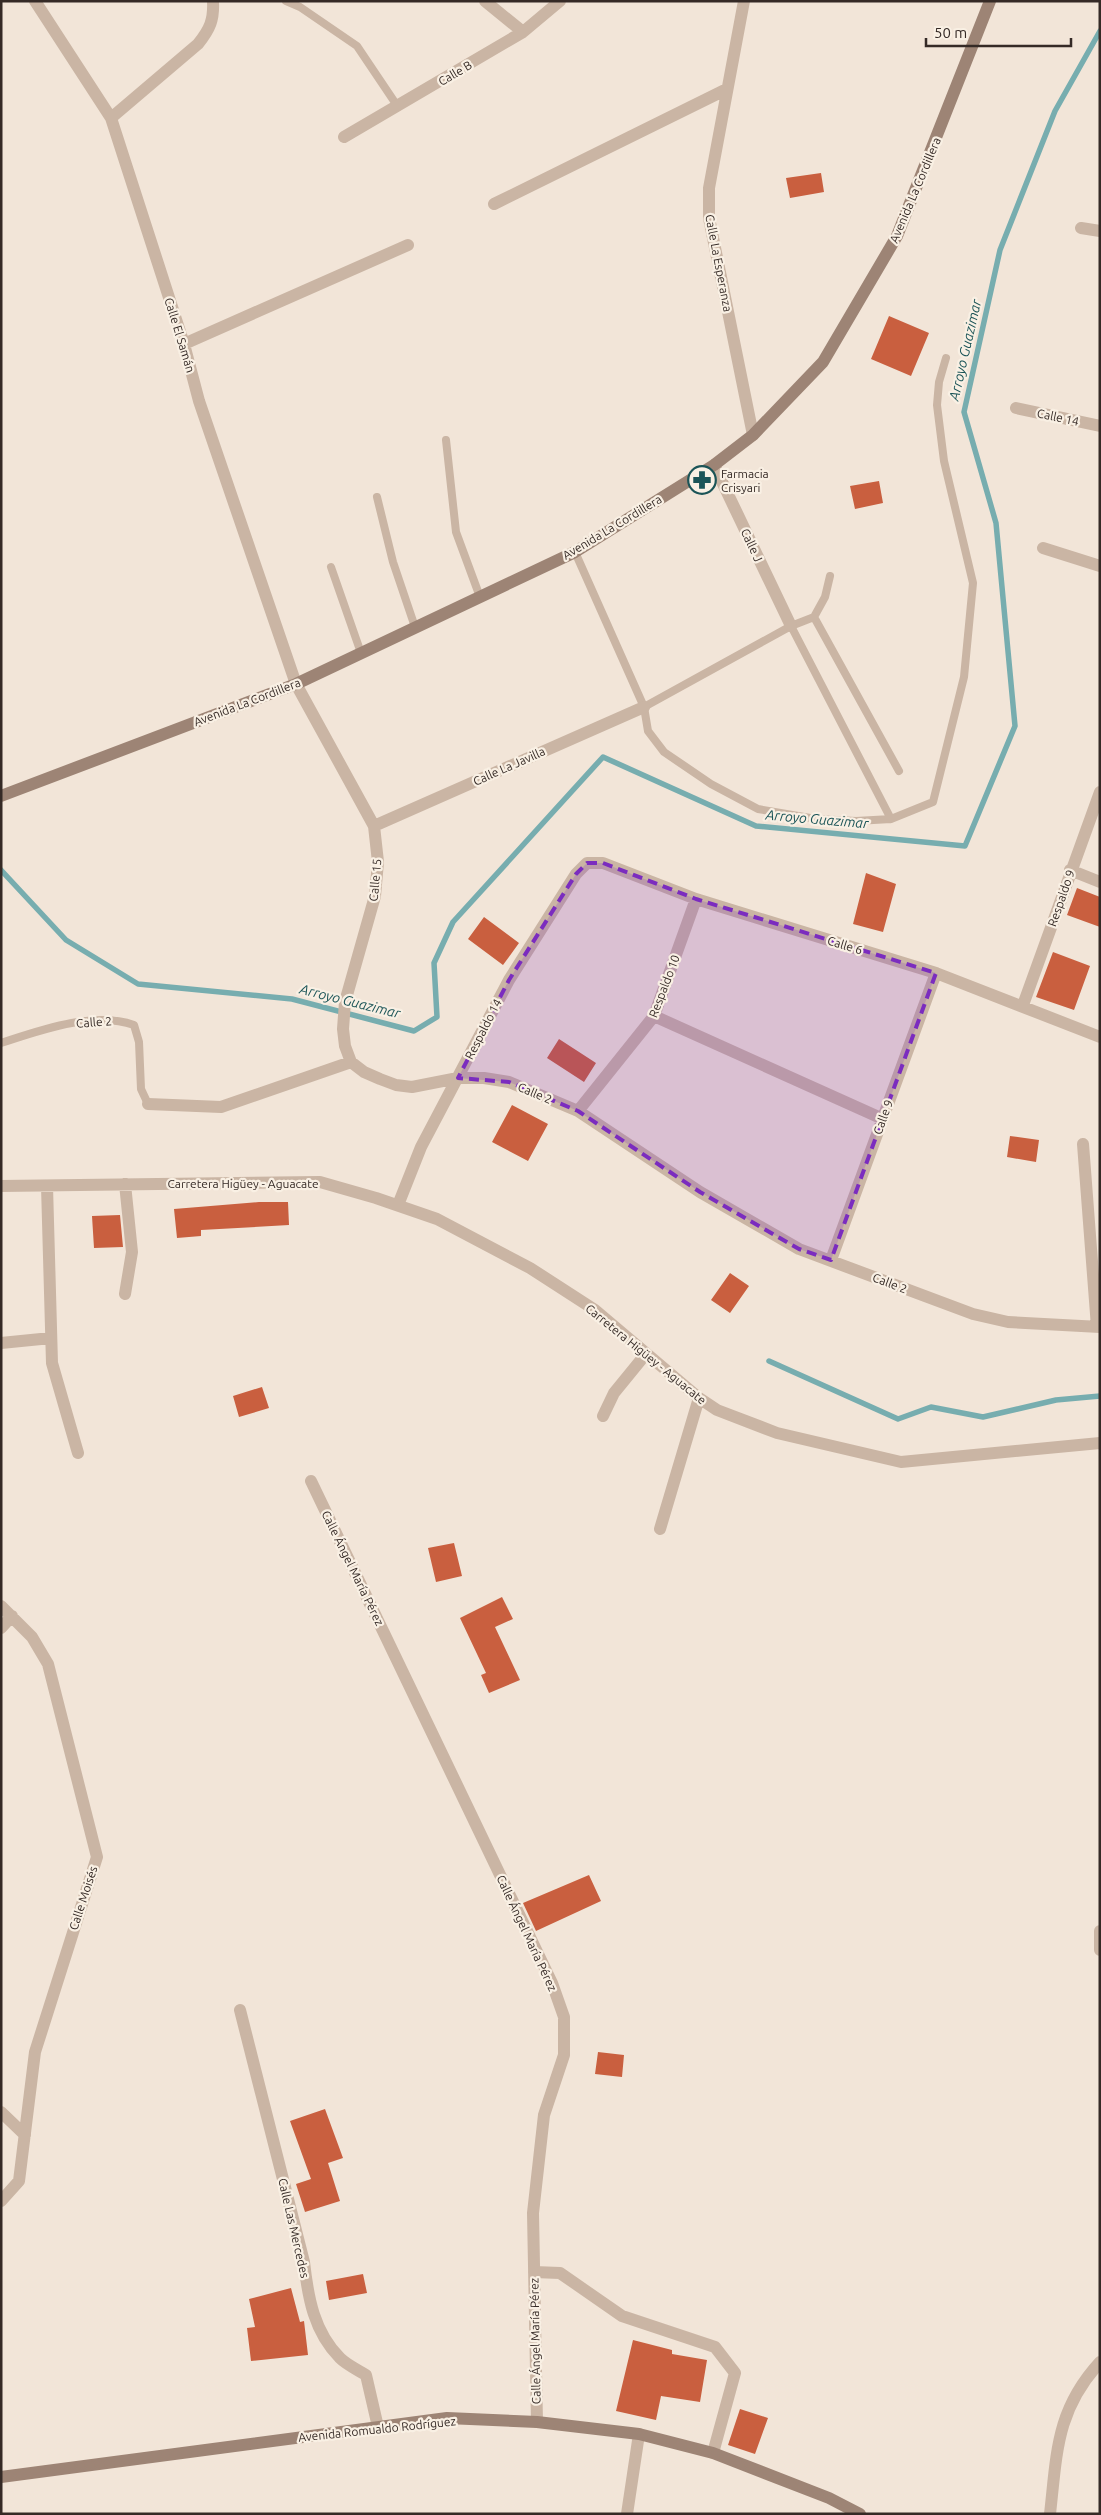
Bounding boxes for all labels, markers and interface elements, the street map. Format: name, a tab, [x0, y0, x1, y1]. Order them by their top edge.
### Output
scale bar	[926, 15, 1071, 47]
text: 50 m	[934, 24, 967, 41]
street label: Calle B	[436, 58, 474, 88]
street label: Avenida La Cordillera	[887, 135, 943, 245]
street label: Calle La Esperanza	[703, 213, 735, 313]
street label: Calle El Samán	[162, 296, 198, 374]
water label: Arroyo Guazimar	[945, 297, 985, 403]
street label: Calle 14	[1036, 406, 1080, 428]
pharmacy icon: Farmacia Crisyari	[687, 465, 717, 495]
place label: Farmacia Crisyari	[721, 467, 769, 494]
street label: Avenida La Cordillera	[560, 492, 664, 562]
street label: Calle J	[739, 526, 765, 564]
street label: Avenida La Cordillera	[192, 676, 302, 728]
street label: Calle La Javilla	[471, 744, 547, 788]
water label: Arroyo Guazimar	[764, 806, 870, 832]
street label: Calle 15	[367, 858, 383, 902]
street label: Respaldo 9	[1045, 868, 1077, 928]
street label: Calle 6	[826, 934, 864, 957]
street label: Respaldo 10	[646, 953, 682, 1019]
water label: Arroyo Guazimar	[297, 981, 403, 1021]
street label: Respaldo 14	[462, 996, 504, 1061]
street label: Calle 2	[76, 1014, 112, 1030]
street label: Calle 2	[516, 1080, 554, 1106]
street label: Calle 9	[871, 1098, 895, 1136]
street label: Carretera Higüey - Aguacate	[167, 1177, 319, 1190]
street label: Calle 2	[871, 1270, 909, 1296]
street label: Carretera Higüey - Aguacate	[583, 1301, 709, 1407]
street label: Calle Ángel María Pérez	[319, 1508, 387, 1628]
street label: Calle Moisés	[67, 1864, 99, 1932]
street label: Calle Ángel María Pérez	[494, 1873, 560, 1993]
street label: Calle Las Mercedes	[276, 2177, 312, 2279]
street label: Calle Ángel María Pérez	[527, 2277, 543, 2404]
street label: Avenida Romualdo Rodríguez	[298, 2414, 457, 2444]

